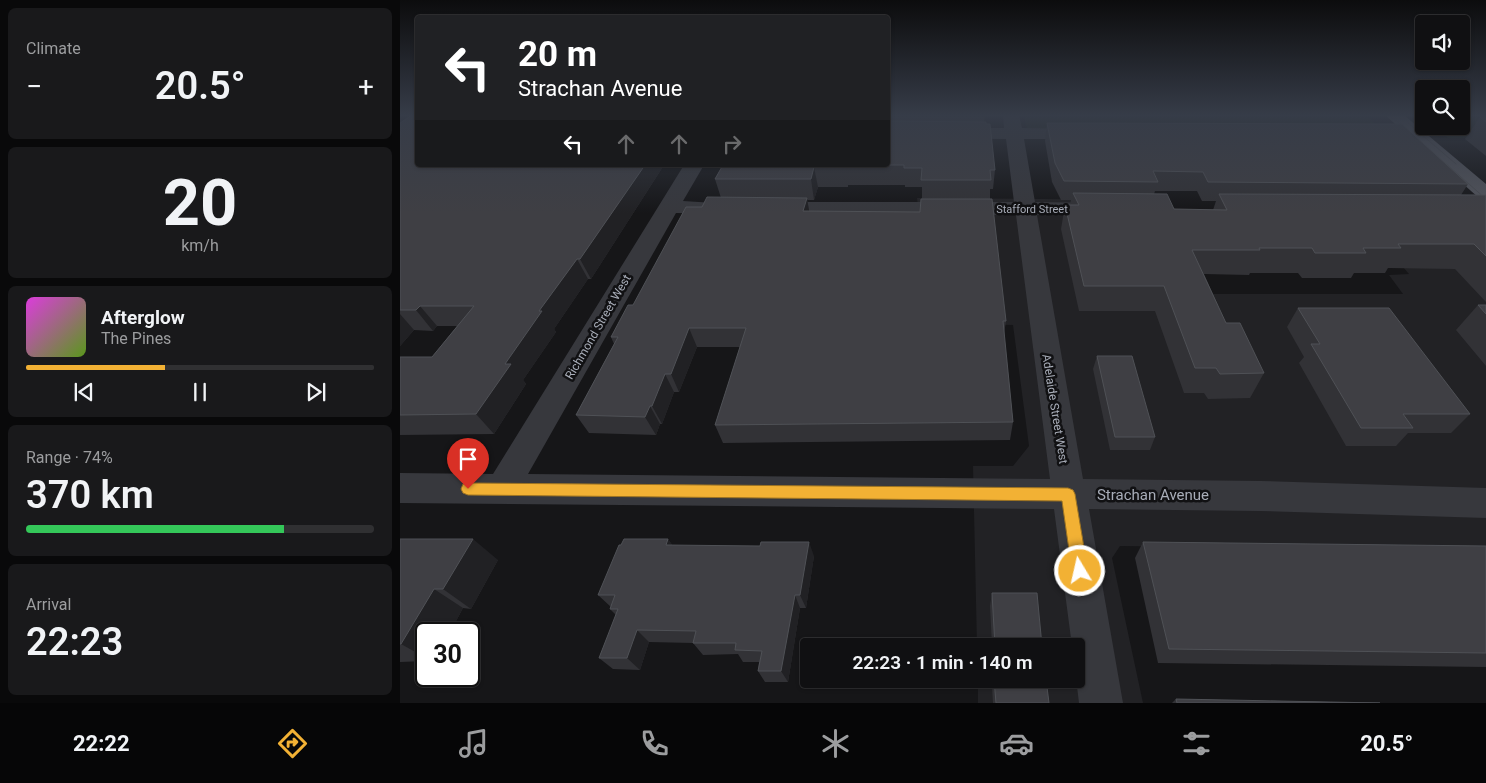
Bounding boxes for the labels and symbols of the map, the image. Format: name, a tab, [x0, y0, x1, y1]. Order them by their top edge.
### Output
street label: Stafford Street	[996, 203, 1068, 216]
street label: Richmond Street West	[562, 272, 634, 382]
street label: Adelaide Street West	[1039, 353, 1071, 465]
pin	[447, 438, 489, 489]
street label: Strachan Avenue	[1097, 486, 1209, 504]
position arrow	[1053, 544, 1105, 596]
speed limit sign: 30	[415, 622, 480, 687]

